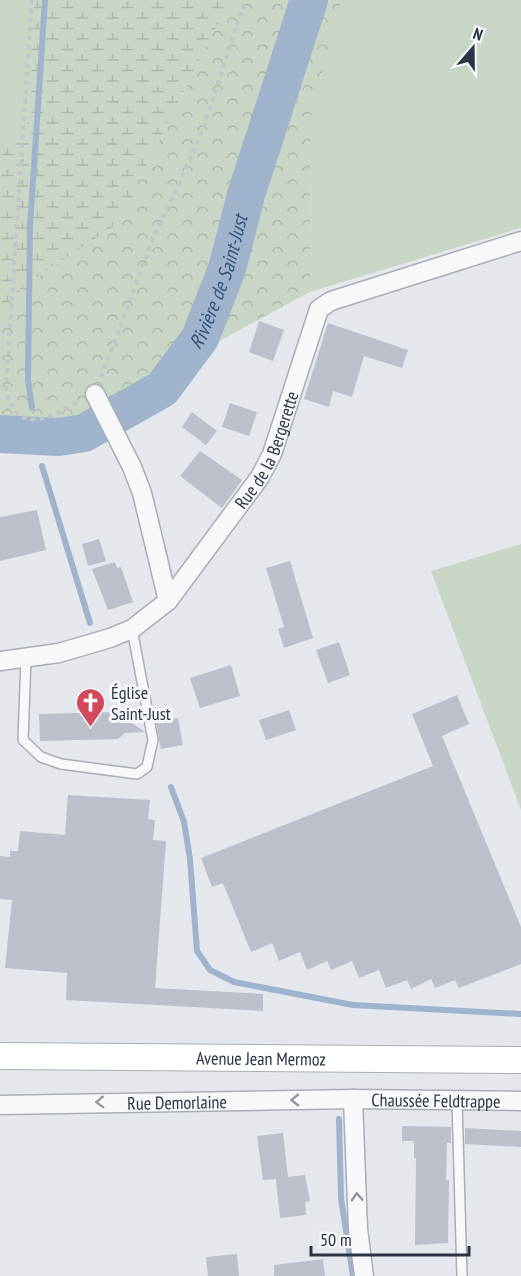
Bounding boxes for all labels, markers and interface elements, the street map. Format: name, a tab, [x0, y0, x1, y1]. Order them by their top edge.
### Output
north arrow	[443, 18, 503, 78]
text: N	[471, 23, 486, 45]
water label: Rivière de Saint-Just	[183, 210, 254, 354]
street label: Rue de la Bergerette	[229, 388, 303, 513]
place label: Église Saint-Just	[111, 681, 171, 725]
church icon: Église Saint-Just	[74, 686, 106, 728]
street label: Avenue Jean Mermoz	[196, 1046, 326, 1070]
street label: Chaussée Feldtrappe	[371, 1088, 501, 1112]
street label: Rue Demorlaine	[127, 1090, 227, 1114]
one-way arrow	[290, 1093, 299, 1106]
one-way arrow	[95, 1096, 104, 1108]
one-way arrow	[350, 1192, 363, 1201]
scale bar	[311, 1219, 468, 1257]
text: 50 m	[320, 1228, 352, 1251]

